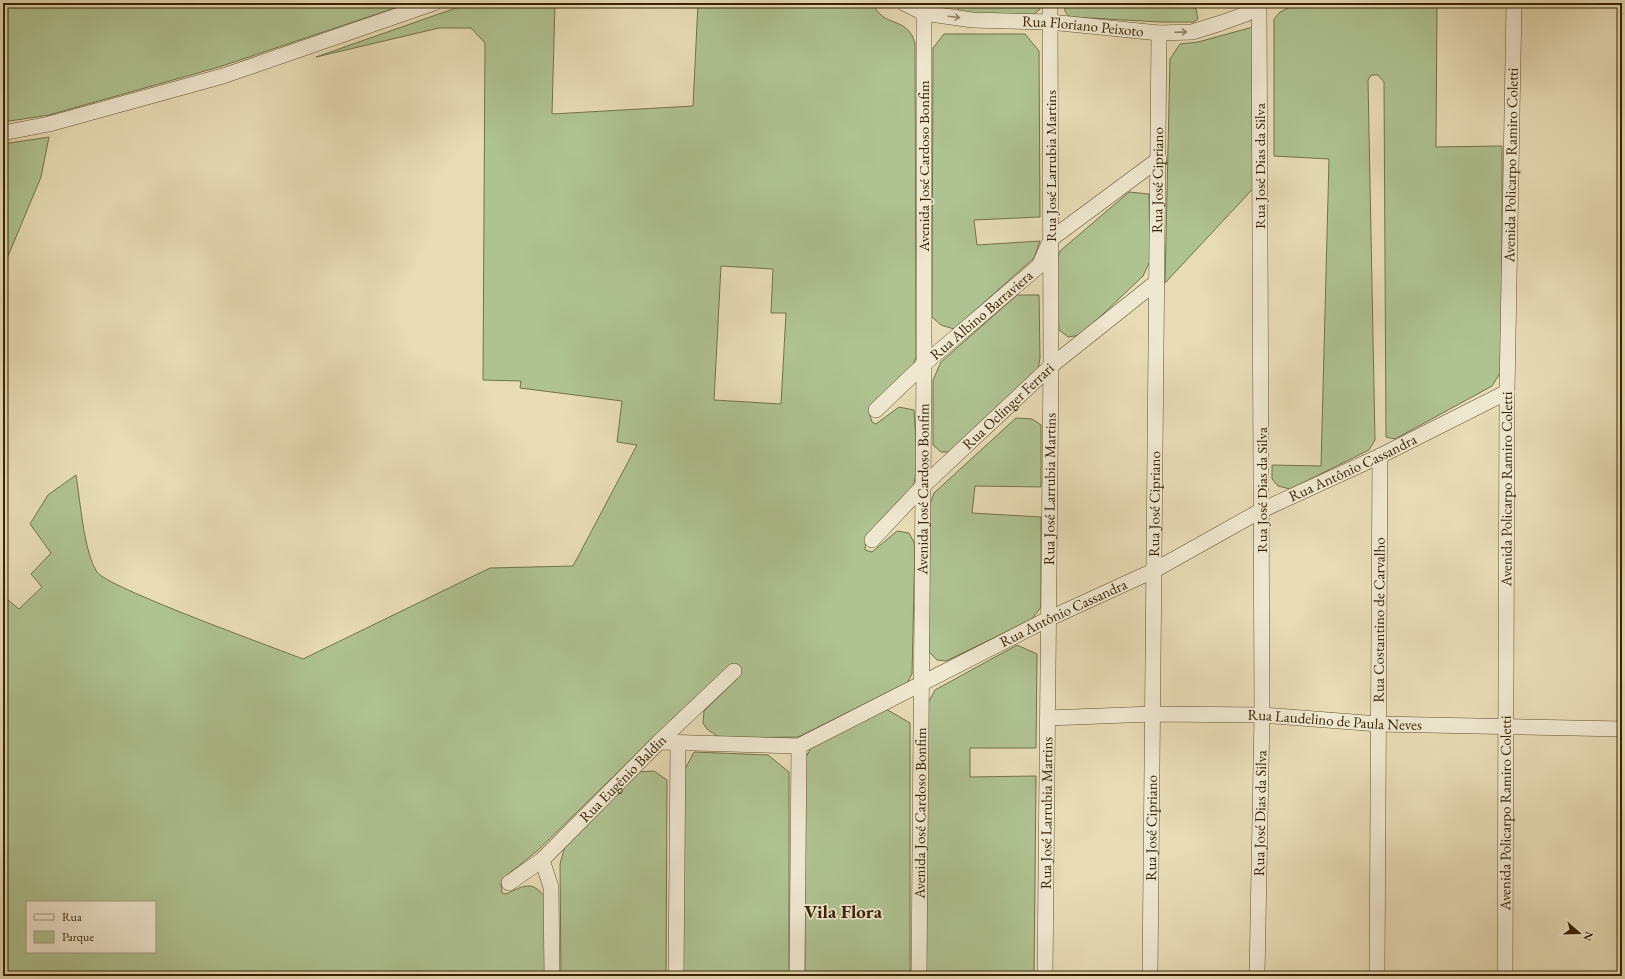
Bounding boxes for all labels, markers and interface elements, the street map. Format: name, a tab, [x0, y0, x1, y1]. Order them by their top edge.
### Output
street label: Rua Floriano Peixoto	[1022, 11, 1145, 40]
one-way arrow	[947, 13, 960, 21]
one-way arrow	[1174, 28, 1187, 36]
street label: Avenida Policarpo Ramiro Coletti	[1499, 67, 1522, 264]
street label: Avenida José Cardoso Bonfim	[914, 80, 933, 253]
street label: Rua José Larrubia Martins	[1041, 90, 1060, 242]
street label: Rua José Dias da Silva	[1250, 103, 1269, 229]
street label: Rua José Cipriano	[1147, 127, 1167, 233]
street label: Rua Albino Barraviera	[926, 266, 1036, 364]
street label: Rua Oclinger Ferrari	[958, 358, 1058, 453]
street label: Avenida Policarpo Ramiro Coletti	[1496, 391, 1516, 587]
street label: Avenida José Cardoso Bonfim	[912, 403, 933, 576]
street label: Rua José Larrubia Martins	[1039, 413, 1060, 565]
street label: Rua José Dias da Silva	[1252, 427, 1271, 553]
street label: Rua Antônio Cassandra	[1286, 429, 1420, 505]
street label: Rua José Cipriano	[1144, 451, 1164, 557]
street label: Rua Costantino de Carvalho	[1369, 537, 1389, 703]
street label: Rua Antônio Cassandra	[996, 574, 1130, 651]
street label: Rua Laudelino de Paula Neves	[1248, 705, 1422, 734]
street label: Avenida Policarpo Ramiro Coletti	[1495, 715, 1515, 911]
street label: Avenida José Cardoso Bonfim	[910, 727, 930, 900]
street label: Rua Eugênio Baldin	[575, 730, 670, 826]
street label: Rua José Larrubia Martins	[1036, 737, 1056, 889]
street label: Rua José Dias da Silva	[1249, 750, 1270, 876]
street label: Rua José Cipriano	[1141, 775, 1161, 881]
district label: Vila Flora	[804, 899, 883, 924]
legend	[26, 901, 156, 953]
text: Rua	[62, 909, 82, 925]
north arrow	[1559, 913, 1599, 953]
text: Parque	[62, 929, 94, 945]
text: N	[1580, 930, 1596, 943]

